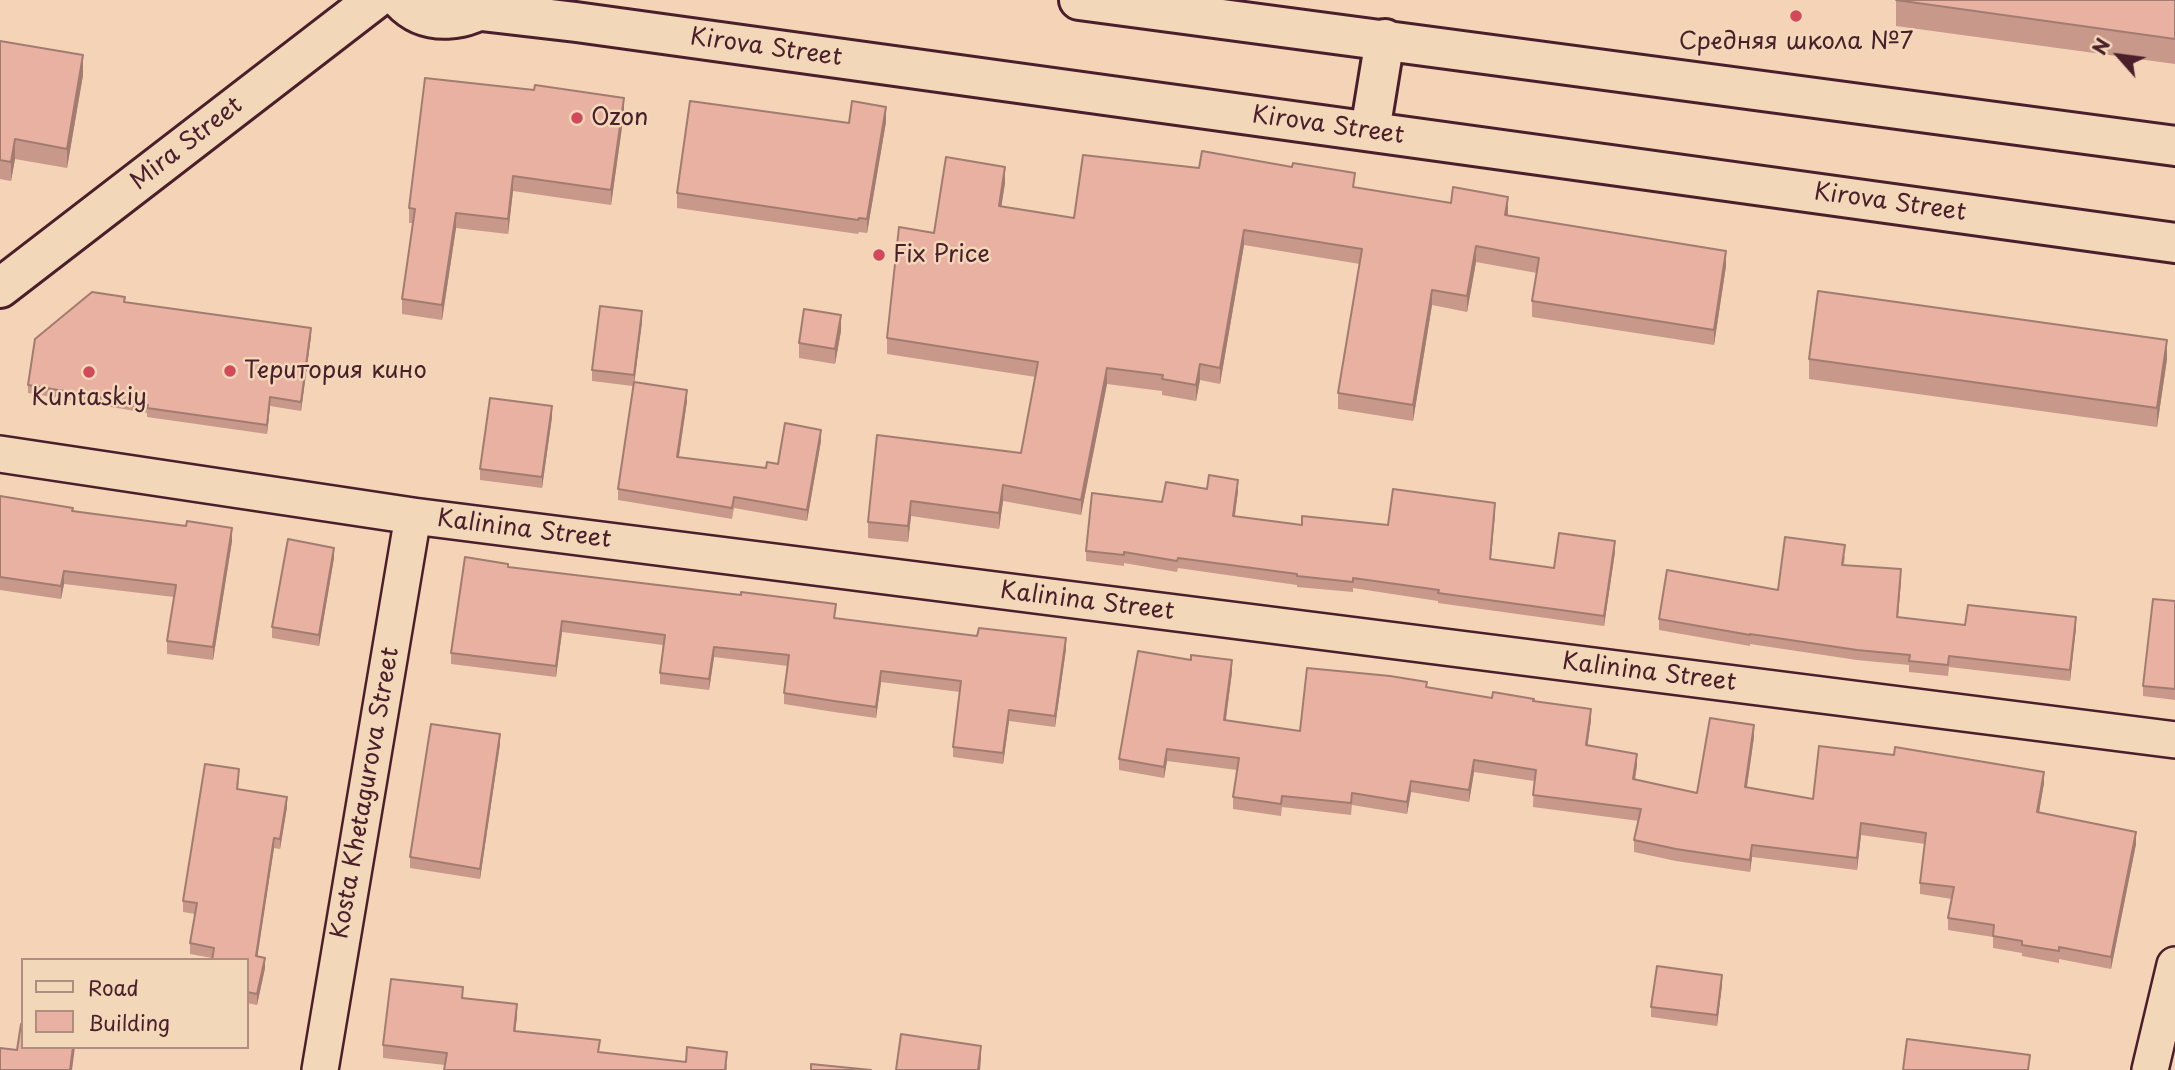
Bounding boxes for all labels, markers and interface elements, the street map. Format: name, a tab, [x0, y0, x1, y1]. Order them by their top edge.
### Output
marker: Средняя школа №7	[1788, 8, 1804, 24]
north arrow	[2084, 21, 2154, 91]
street label: Kirova Street	[688, 23, 844, 73]
place label: Средняя школа №7	[1679, 28, 1913, 56]
text: N	[2085, 33, 2116, 59]
street label: Mira Street	[125, 91, 249, 197]
street label: Kirova Street	[1250, 101, 1406, 151]
place label: Ozon	[591, 104, 648, 132]
marker: Ozon	[569, 110, 585, 126]
street label: Kirova Street	[1812, 178, 1968, 228]
place label: Fix Price	[893, 241, 990, 269]
marker: Fix Price	[871, 247, 887, 263]
place label: Територия кино	[244, 357, 427, 385]
marker: Територия кино	[222, 363, 238, 379]
marker: Kuntaskiy	[81, 364, 97, 380]
place label: Kuntaskiy	[31, 384, 147, 412]
street label: Kalinina Street	[435, 505, 613, 555]
street label: Kalinina Street	[998, 577, 1176, 627]
street label: Kosta Khetagurova Street	[326, 645, 406, 941]
street label: Kalinina Street	[1560, 648, 1738, 698]
legend	[21, 958, 248, 1049]
text: Road	[88, 971, 139, 1003]
text: Building	[88, 1006, 170, 1038]

